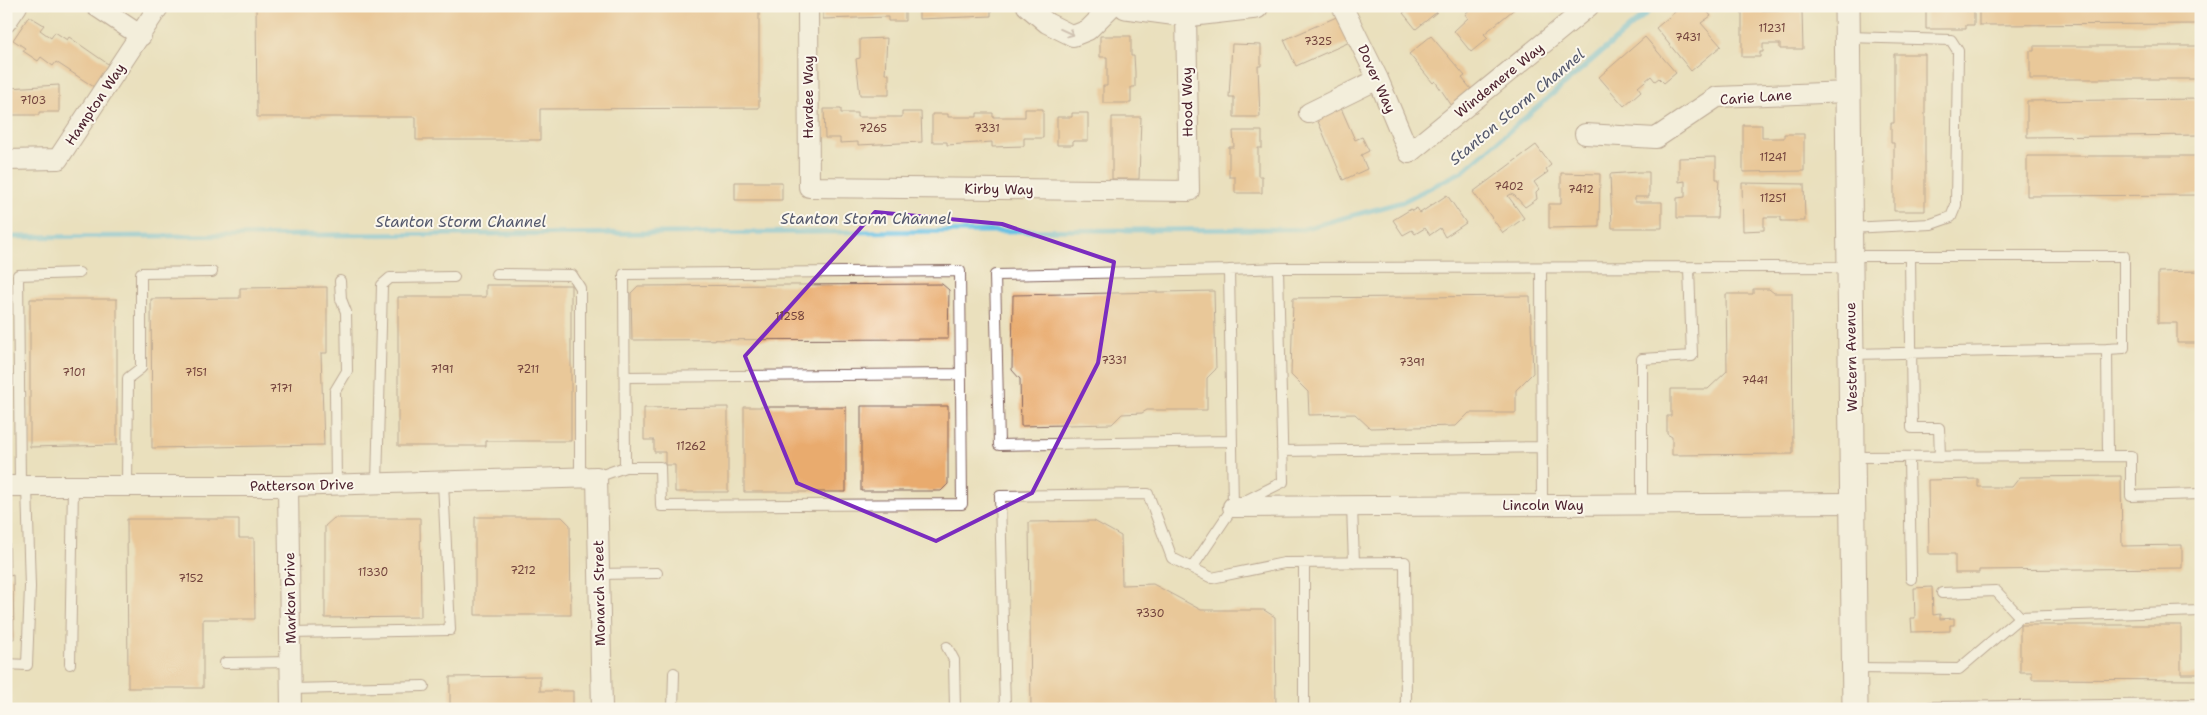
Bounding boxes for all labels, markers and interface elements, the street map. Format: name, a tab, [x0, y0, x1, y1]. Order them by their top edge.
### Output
house number: 11231	[1758, 21, 1786, 36]
one-way arrow	[1059, 28, 1074, 38]
house number: 7431	[1675, 30, 1701, 45]
house number: 7325	[1304, 34, 1332, 49]
street label: Windemere Way	[1451, 38, 1547, 122]
street label: Dover Way	[1354, 42, 1400, 116]
water label: Stanton Storm Channel	[1445, 44, 1589, 170]
street label: Hardee Way	[799, 55, 817, 139]
street label: Hampton Way	[61, 59, 129, 149]
street label: Hood Way	[1177, 67, 1197, 137]
street label: Carie Lane	[1719, 86, 1793, 108]
house number: 7103	[20, 93, 46, 108]
house number: 7265	[859, 121, 887, 136]
house number: 7331	[974, 121, 1000, 136]
house number: 11241	[1760, 150, 1787, 165]
street label: Kirby Way	[964, 179, 1034, 199]
house number: 7402	[1494, 179, 1524, 194]
house number: 7412	[1568, 182, 1594, 197]
house number: 11251	[1760, 191, 1786, 206]
water label: Stanton Storm Channel	[781, 209, 952, 229]
water label: Stanton Storm Channel	[376, 212, 547, 232]
street label: Western Avenue	[1841, 302, 1861, 412]
house number: 11258	[775, 309, 805, 324]
house number: 7331	[1101, 353, 1127, 368]
house number: 7391	[1399, 355, 1425, 370]
house number: 7191	[430, 362, 454, 377]
house number: 7211	[517, 362, 539, 377]
house number: 7101	[62, 365, 86, 380]
house number: 7151	[185, 365, 207, 380]
house number: 7441	[1742, 373, 1768, 388]
house number: 7171	[270, 381, 292, 396]
house number: 11262	[676, 439, 706, 454]
street label: Patterson Drive	[250, 475, 354, 495]
street label: Lincoln Way	[1502, 496, 1584, 514]
street label: Monarch Street	[589, 540, 609, 646]
street label: Markon Drive	[280, 552, 300, 644]
house number: 7212	[510, 563, 536, 578]
house number: 11330	[358, 565, 388, 580]
house number: 7152	[178, 571, 204, 586]
house number: 7330	[1135, 606, 1165, 621]

